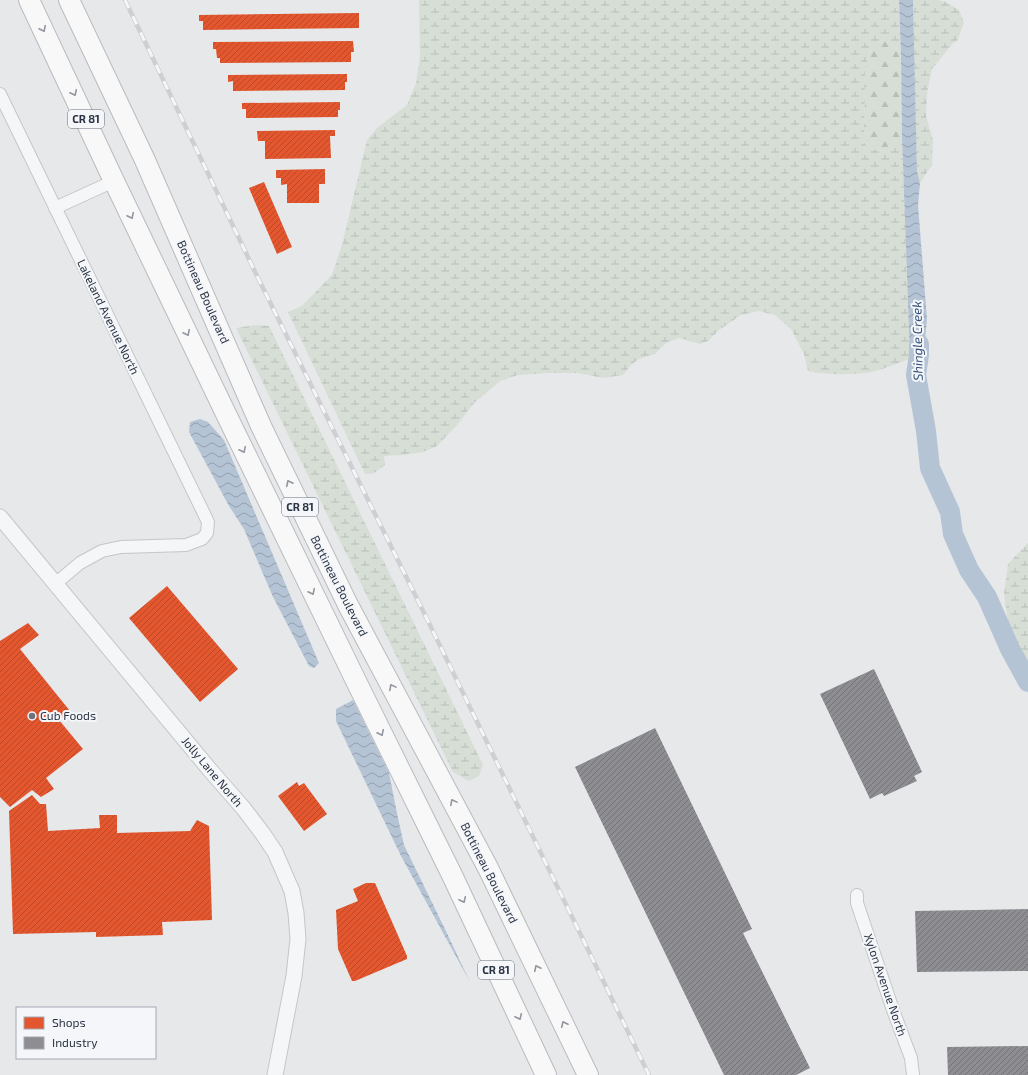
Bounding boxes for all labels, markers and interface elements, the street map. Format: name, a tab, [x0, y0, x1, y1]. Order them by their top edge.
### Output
one-way arrow	[38, 25, 46, 32]
one-way arrow	[69, 90, 77, 97]
road number: CR 81	[68, 110, 104, 128]
one-way arrow	[126, 211, 134, 219]
street label: Bottineau Boulevard	[175, 238, 233, 345]
street label: Lakeland Avenue North	[75, 257, 143, 376]
water label: Shingle Creek	[908, 301, 926, 381]
one-way arrow	[182, 329, 190, 336]
one-way arrow	[238, 446, 246, 453]
one-way arrow	[286, 480, 294, 488]
road number: CR 81	[282, 498, 318, 516]
street label: Bottineau Boulevard	[308, 533, 371, 638]
one-way arrow	[307, 587, 315, 595]
one-way arrow	[389, 684, 396, 691]
place label: Cub Foods	[40, 708, 96, 722]
marker: Cub Foods	[27, 711, 37, 721]
one-way arrow	[376, 729, 384, 736]
street label: Jolly Lane North	[179, 734, 246, 809]
one-way arrow	[450, 798, 457, 806]
street label: Bottineau Boulevard	[458, 820, 521, 925]
one-way arrow	[458, 895, 466, 903]
street label: Xylon Avenue North	[862, 931, 910, 1038]
road number: CR 81	[478, 961, 514, 979]
one-way arrow	[534, 964, 542, 972]
legend	[16, 1007, 156, 1059]
one-way arrow	[514, 1013, 522, 1021]
text: Shops	[52, 1015, 86, 1029]
one-way arrow	[561, 1021, 569, 1028]
text: Industry	[52, 1035, 98, 1049]

